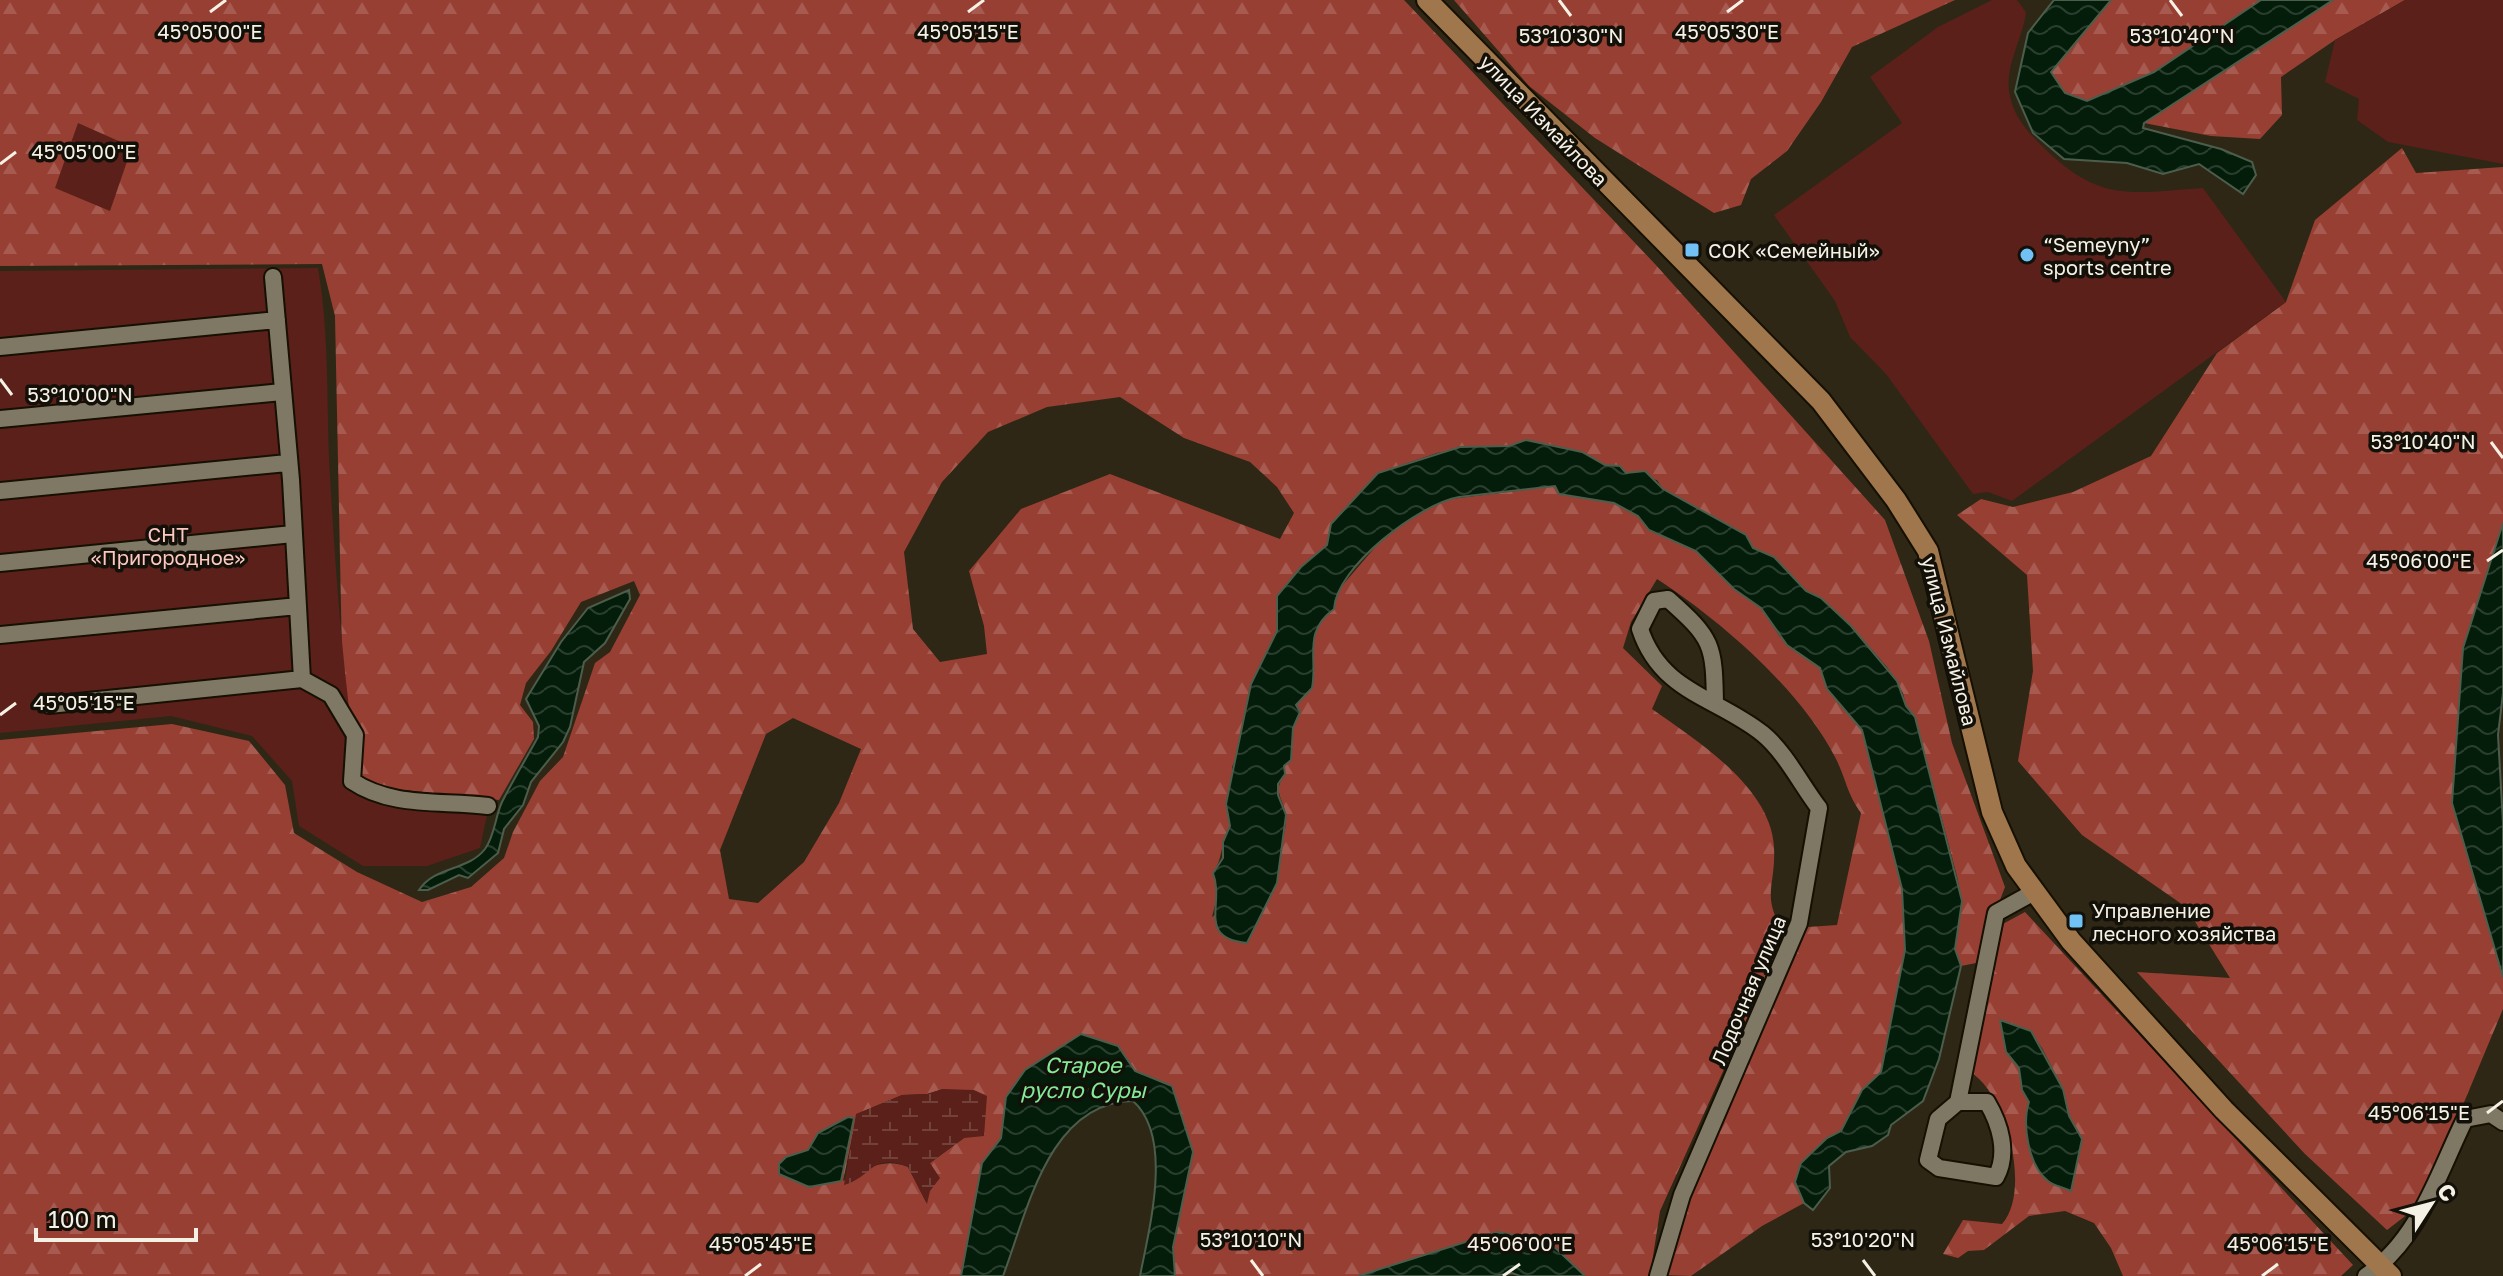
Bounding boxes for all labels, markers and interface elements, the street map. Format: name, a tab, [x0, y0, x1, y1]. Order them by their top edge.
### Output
text: 45°05'00"E	[158, 19, 262, 43]
text: 45°05'15"E	[917, 19, 1019, 43]
text: 45°05'30"E	[1675, 19, 1779, 43]
text: 53°10'30"N	[1519, 23, 1623, 47]
text: 53°10'40"N	[2129, 23, 2235, 47]
street label: улица Измайлова	[1475, 49, 1613, 191]
text: 45°05'00"E	[32, 139, 136, 163]
place label: “Semeyny” sports centre	[2043, 232, 2172, 279]
place label: СОК «Семейный»	[1708, 238, 1880, 262]
marker: СОК «Семейный»	[1683, 241, 1701, 259]
marker: “Semeyny” sports centre	[2018, 246, 2036, 264]
text: 53°10'00"N	[27, 382, 133, 406]
text: 53°10'40"N	[2370, 429, 2476, 453]
park label: СНТ «Пригородное»	[91, 522, 245, 569]
text: 45°06'00"E	[2366, 548, 2472, 572]
street label: улица Измайлова	[1917, 554, 1983, 728]
text: 45°05'15"E	[33, 690, 135, 714]
place label: Управление лесного хозяйства	[2092, 898, 2276, 945]
street label: Лодочная улица	[1706, 912, 1790, 1068]
marker: Управление лесного хозяйства	[2067, 912, 2085, 930]
water label: Старое русло Суры	[1020, 1051, 1147, 1103]
text: 45°06'15"E	[2368, 1100, 2470, 1124]
north arrow	[2391, 1164, 2471, 1244]
text: С	[2432, 1178, 2463, 1206]
scale bar	[36, 1192, 196, 1242]
text: 100 m	[48, 1204, 117, 1233]
text: 53°10'10"N	[1200, 1227, 1302, 1251]
text: 53°10'20"N	[1811, 1227, 1915, 1251]
text: 45°05'45"E	[709, 1231, 813, 1255]
text: 45°06'00"E	[1467, 1231, 1573, 1255]
text: 45°06'15"E	[2227, 1231, 2329, 1255]

